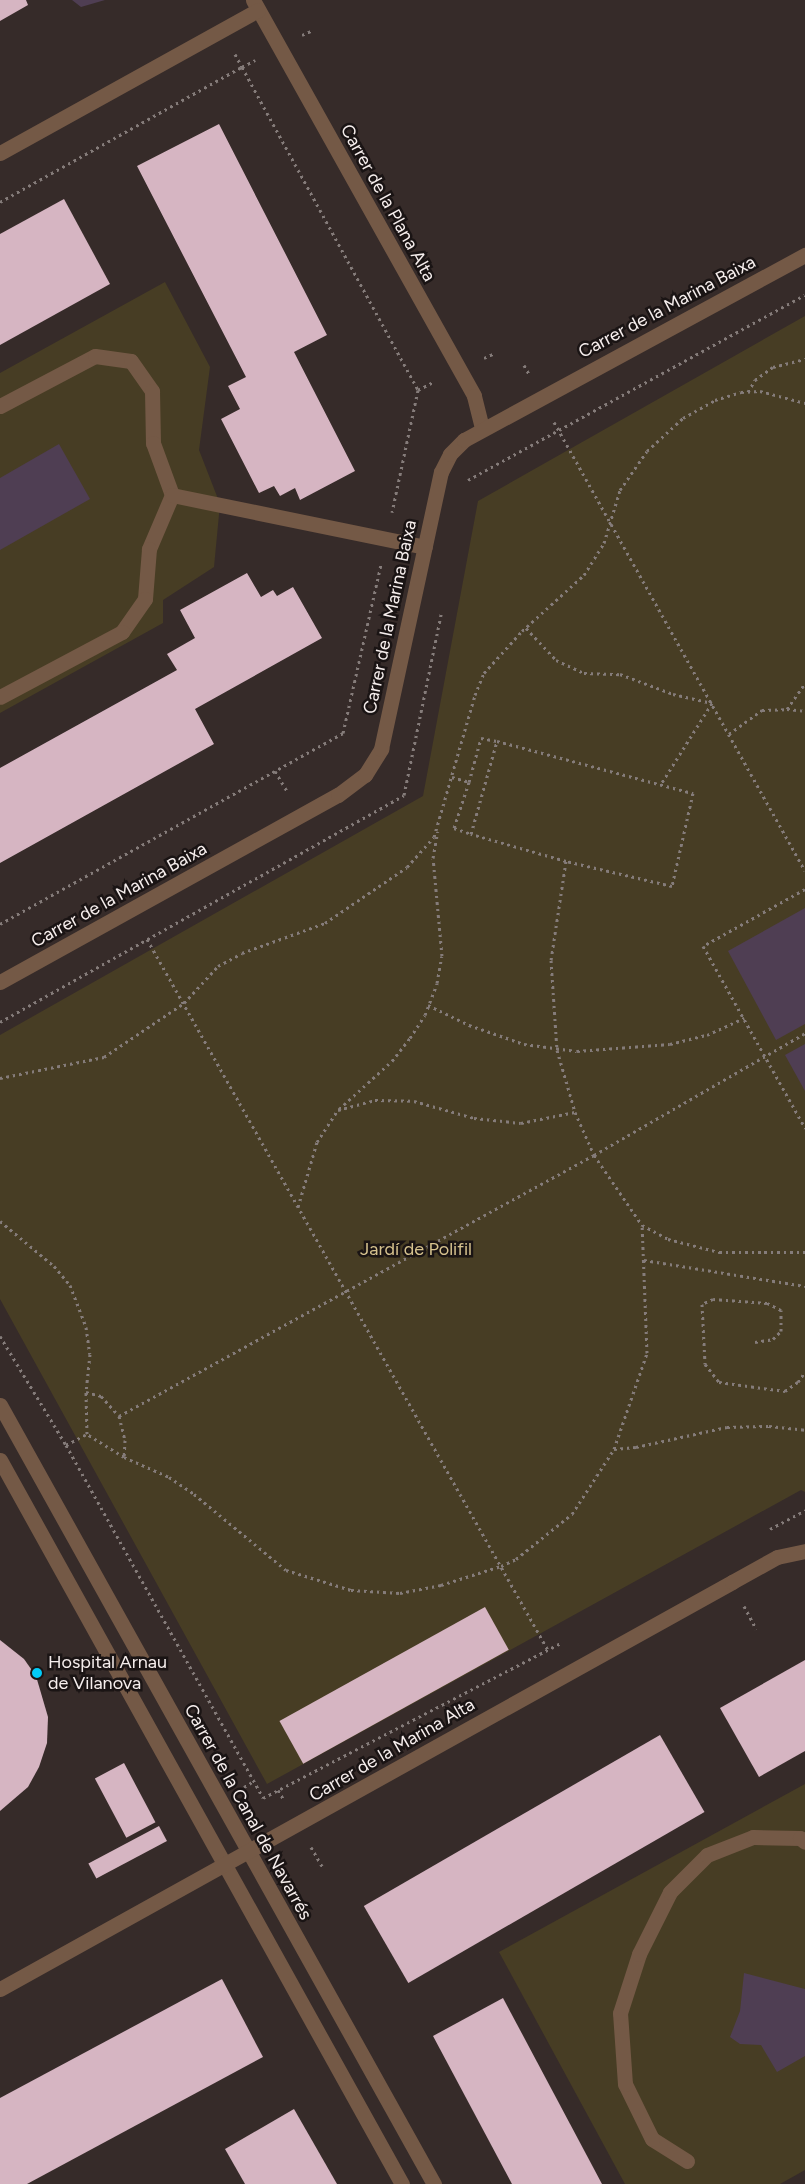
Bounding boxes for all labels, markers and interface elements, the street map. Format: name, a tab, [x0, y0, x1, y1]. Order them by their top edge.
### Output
street label: Carrer de la Plana Alta	[336, 121, 440, 285]
street label: Carrer de la Marina Baixa	[575, 251, 759, 363]
street label: Carrer de la Marina Baixa	[359, 518, 421, 716]
street label: Carrer de la Marina Baixa	[27, 838, 211, 952]
park label: Jardí de Polifil	[360, 1238, 472, 1260]
place label: Hospital Arnau de Vilanova	[48, 1652, 167, 1695]
marker: Hospital Arnau de Vilanova	[30, 1666, 44, 1680]
street label: Carrer de la Marina Alta	[305, 1694, 479, 1806]
street label: Carrer de la Canal de Navarrés	[180, 1700, 316, 1924]

